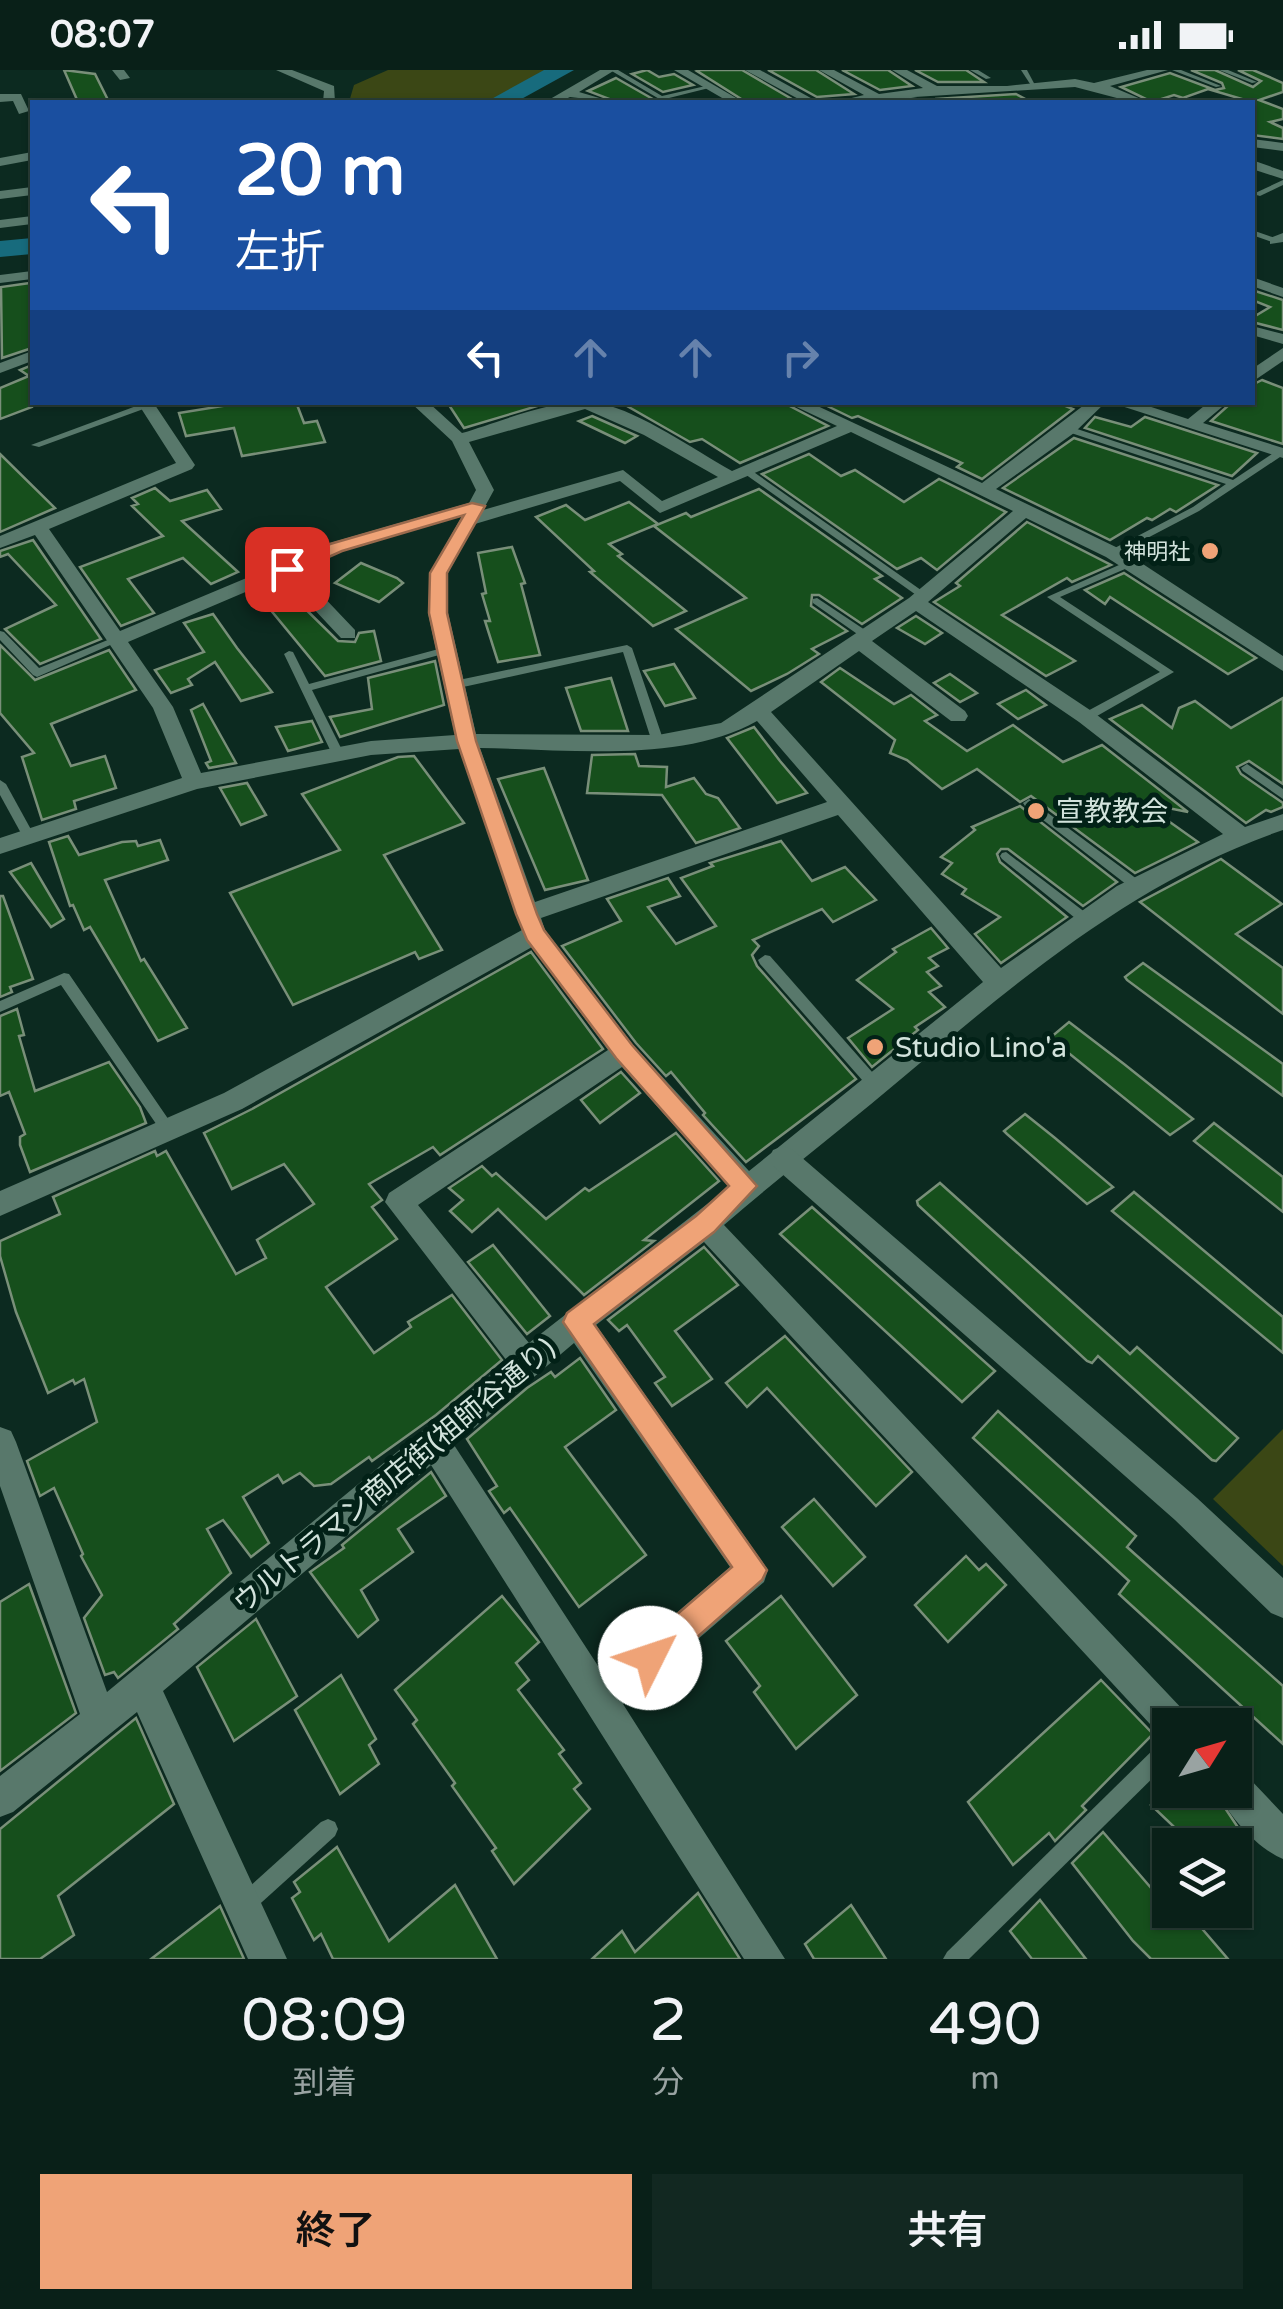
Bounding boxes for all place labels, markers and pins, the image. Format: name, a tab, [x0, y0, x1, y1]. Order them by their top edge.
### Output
pin	[245, 527, 330, 612]
place label: 神明社	[1124, 539, 1190, 565]
marker: 神明社	[1199, 540, 1221, 562]
place label: 宣教教会	[1056, 795, 1168, 829]
marker: 宣教教会	[1025, 800, 1047, 822]
place label: Studio Lino'a	[895, 1031, 1067, 1065]
marker: Studio Lino'a	[864, 1036, 886, 1058]

